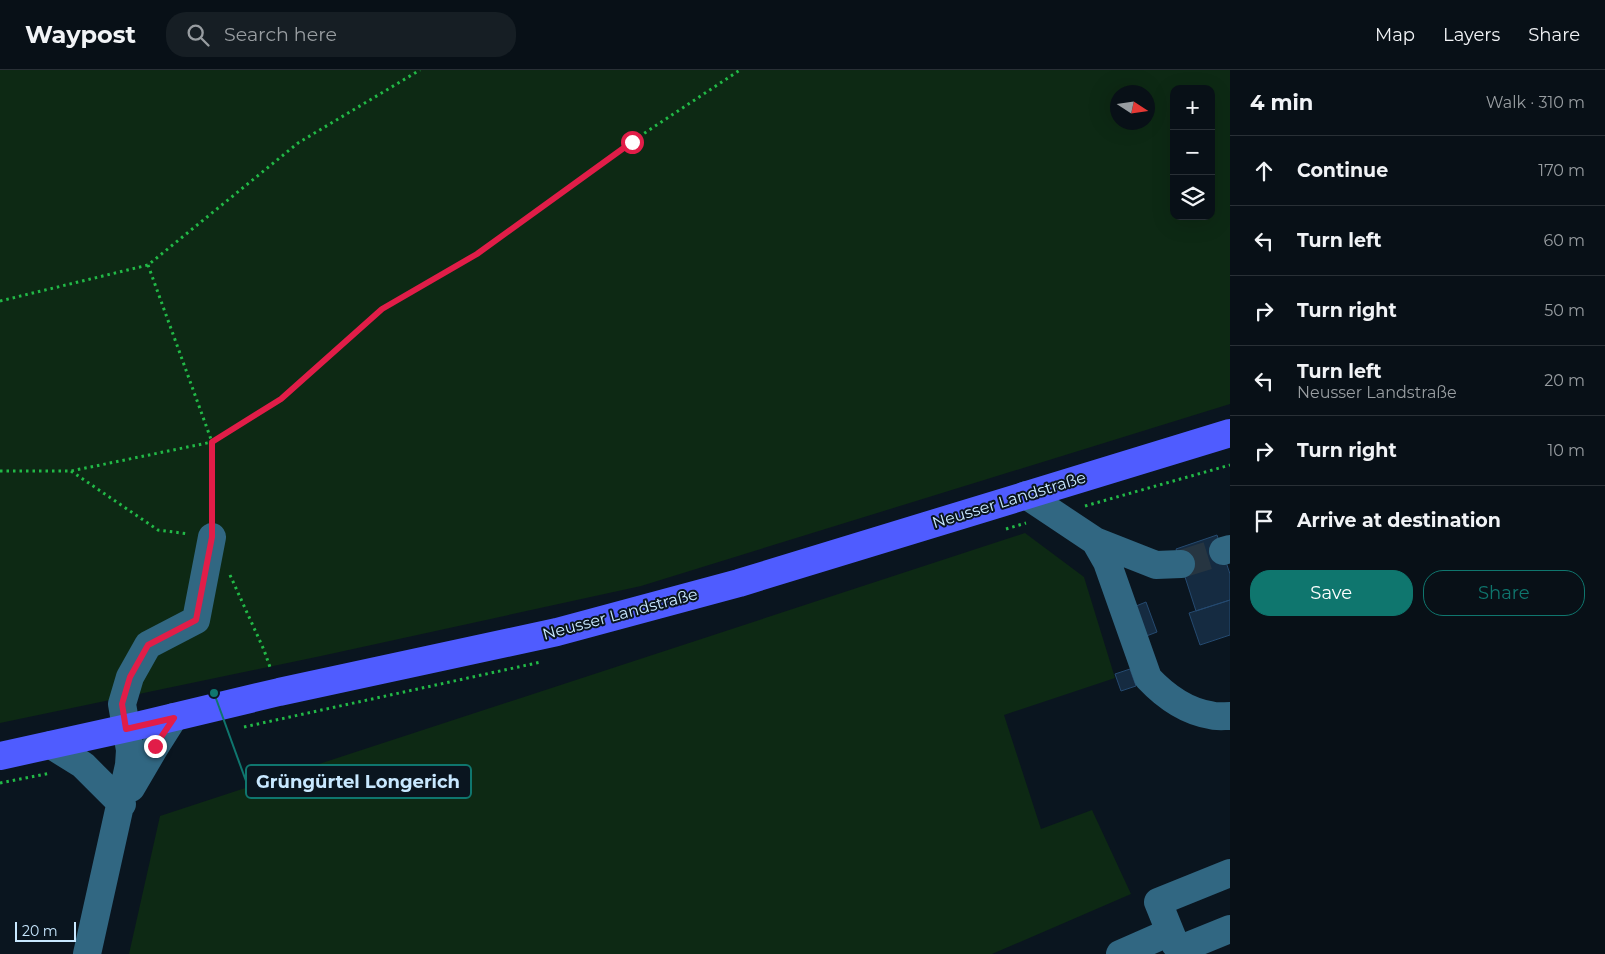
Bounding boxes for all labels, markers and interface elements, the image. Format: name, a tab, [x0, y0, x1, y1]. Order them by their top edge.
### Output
search box	[166, 12, 516, 57]
text: Waypost	[25, 20, 136, 49]
icon: search	[184, 21, 212, 49]
text: Search here	[224, 23, 337, 46]
text: Map	[1375, 24, 1415, 46]
text: Layers	[1443, 24, 1500, 46]
text: Share	[1528, 24, 1580, 46]
north arrow	[1110, 85, 1155, 130]
map controls	[1170, 85, 1215, 220]
button: +	[1170, 85, 1215, 130]
text: 4 min	[1250, 90, 1313, 115]
text: Walk · 310 m	[1486, 93, 1585, 112]
button: −	[1170, 130, 1215, 175]
route start	[621, 131, 644, 154]
icon: ahead	[1250, 157, 1278, 185]
text: Continue	[1297, 159, 1388, 182]
text: 170 m	[1538, 161, 1585, 180]
button: layers	[1170, 175, 1215, 220]
icon: left	[1250, 227, 1278, 255]
text: Turn left	[1297, 229, 1382, 252]
text: 60 m	[1543, 231, 1585, 250]
icon: right	[1250, 297, 1278, 325]
text: Turn right	[1297, 299, 1397, 322]
text: 50 m	[1544, 301, 1585, 320]
text: Turn left	[1297, 360, 1382, 383]
icon: left	[1250, 367, 1278, 395]
text: 20 m	[1544, 371, 1585, 390]
text: Neusser Landstraße	[1297, 383, 1457, 402]
icon: right	[1250, 437, 1278, 465]
text: Turn right	[1297, 439, 1397, 462]
text: 10 m	[1547, 441, 1585, 460]
street label: Neusser Landstraße	[930, 468, 1088, 532]
icon: arrive	[1250, 507, 1278, 535]
text: Arrive at destination	[1297, 509, 1501, 532]
button: Save	[1250, 570, 1413, 616]
button: Share	[1423, 570, 1585, 616]
street label: Neusser Landstraße	[540, 584, 700, 644]
route end	[144, 735, 167, 758]
callout: Grüngürtel Longerich	[246, 765, 471, 798]
text: Grüngürtel Longerich	[256, 771, 460, 793]
scale bar	[15, 919, 76, 942]
text: 20 m	[22, 922, 58, 940]

